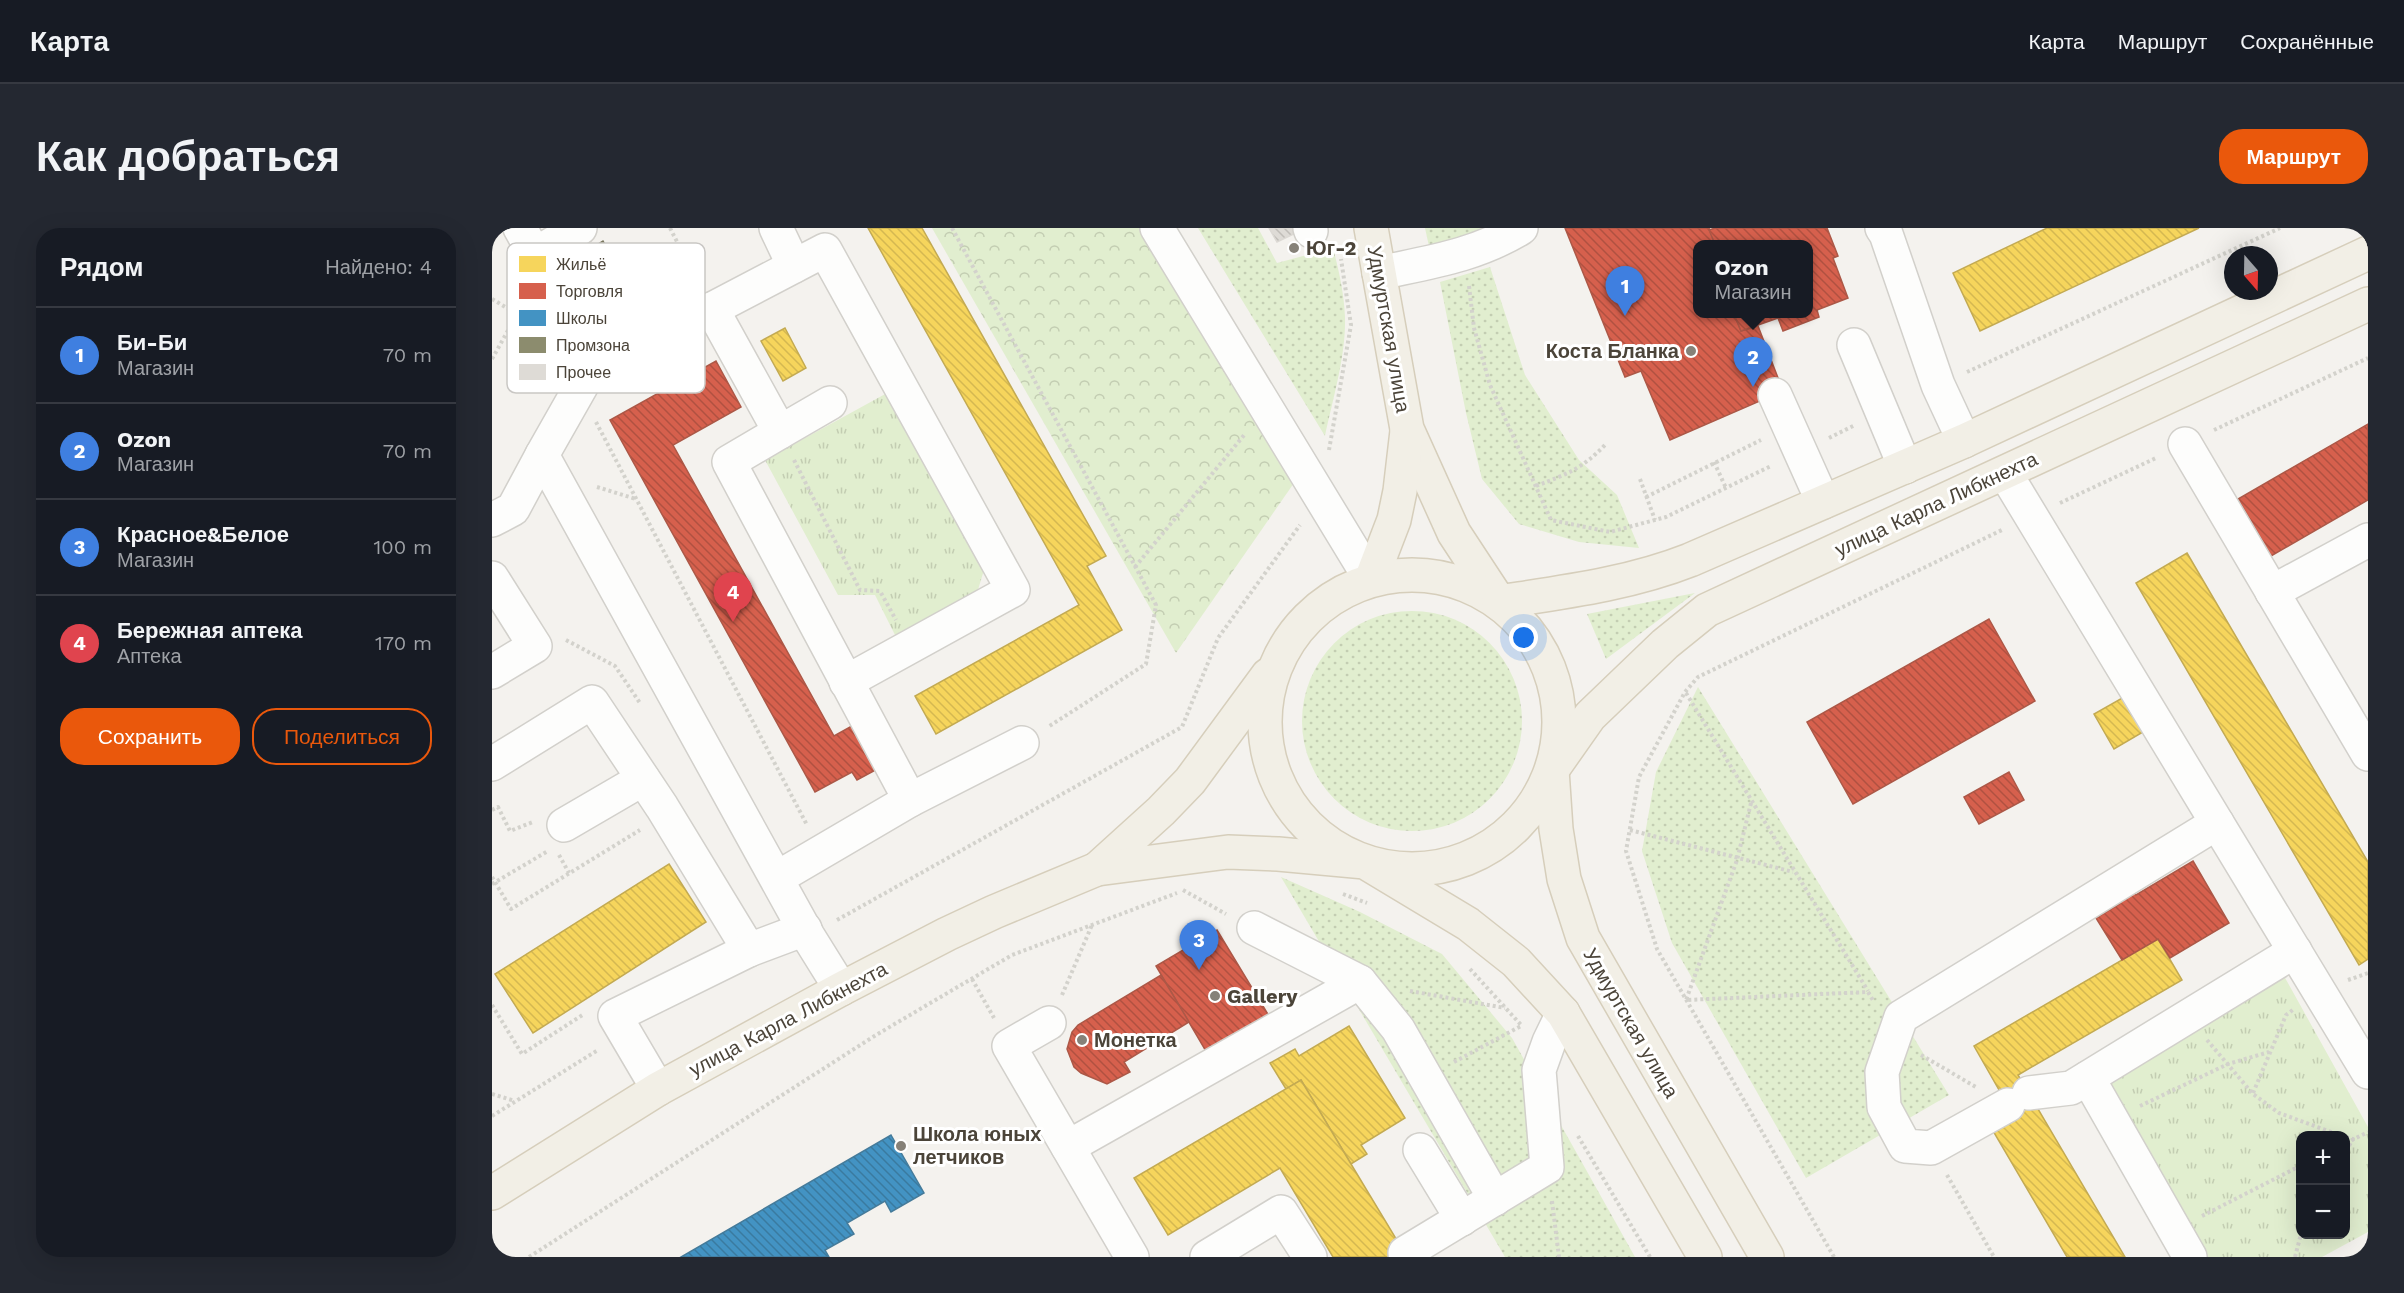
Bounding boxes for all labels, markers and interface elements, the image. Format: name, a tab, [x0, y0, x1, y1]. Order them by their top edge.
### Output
text: Карта	[30, 25, 109, 58]
text: Карта	[2029, 29, 2085, 54]
text: Маршрут	[2118, 29, 2207, 54]
text: Сохранённые	[2240, 29, 2374, 54]
button: Маршрут	[2219, 129, 2368, 184]
text: Как добраться	[36, 132, 340, 181]
place label: Юг-2	[1306, 236, 1357, 260]
popup	[1693, 240, 1813, 318]
marker: Юг-2	[1287, 241, 1301, 255]
legend	[507, 243, 705, 393]
street label: Удмуртская улица	[1362, 244, 1416, 415]
north arrow	[2224, 246, 2278, 300]
text: Рядом	[60, 252, 143, 282]
text: Найдено: 4	[325, 255, 432, 279]
text: Жильё	[556, 255, 606, 274]
text: Ozon	[1714, 255, 1769, 280]
pin: 1	[1606, 266, 1644, 316]
text: Магазин	[1714, 280, 1792, 304]
text: Торговля	[556, 282, 623, 301]
text: Школы	[556, 309, 607, 328]
text: Би-Би	[117, 330, 187, 355]
text: Промзона	[556, 336, 630, 355]
pin: 2	[1734, 338, 1772, 387]
place label: Коста Бланка	[1546, 339, 1680, 363]
text: 1	[75, 343, 84, 367]
text: 70 m	[383, 343, 432, 367]
marker: Коста Бланка	[1684, 344, 1698, 358]
text: Магазин	[117, 356, 194, 380]
text: Прочее	[556, 363, 611, 382]
text: Ozon	[117, 427, 171, 452]
text: 2	[74, 439, 85, 463]
text: 70 m	[383, 439, 432, 463]
street label: улица Карла Либкнехта	[1831, 446, 2042, 562]
text: Магазин	[117, 452, 194, 476]
text: Красное&Белое	[117, 522, 289, 547]
text: 3	[74, 535, 85, 559]
text: 100 m	[373, 535, 432, 559]
text: Магазин	[117, 548, 194, 572]
pin: 4	[714, 572, 752, 622]
text: Бережная аптека	[117, 618, 302, 643]
your location	[1509, 623, 1538, 652]
text: 4	[73, 631, 86, 655]
text: 170 m	[375, 631, 432, 655]
text: Аптека	[117, 644, 182, 668]
button: Сохранить	[60, 708, 240, 765]
button: Поделиться	[252, 708, 432, 765]
pin: 3	[1180, 920, 1218, 970]
street label: Удмуртская улица	[1578, 944, 1684, 1103]
street label: улица Карла Либкнехта	[685, 956, 892, 1081]
place label: Gallery	[1227, 984, 1298, 1008]
marker: Gallery	[1208, 989, 1222, 1003]
place label: Монетка	[1094, 1028, 1178, 1052]
marker: Монетка	[1075, 1033, 1089, 1047]
place label: Школа юных летчиков	[913, 1122, 1041, 1169]
map controls	[2296, 1131, 2350, 1239]
button: +	[2296, 1131, 2350, 1185]
marker: Школа юных летчиков	[894, 1139, 908, 1153]
button: −	[2296, 1185, 2350, 1239]

